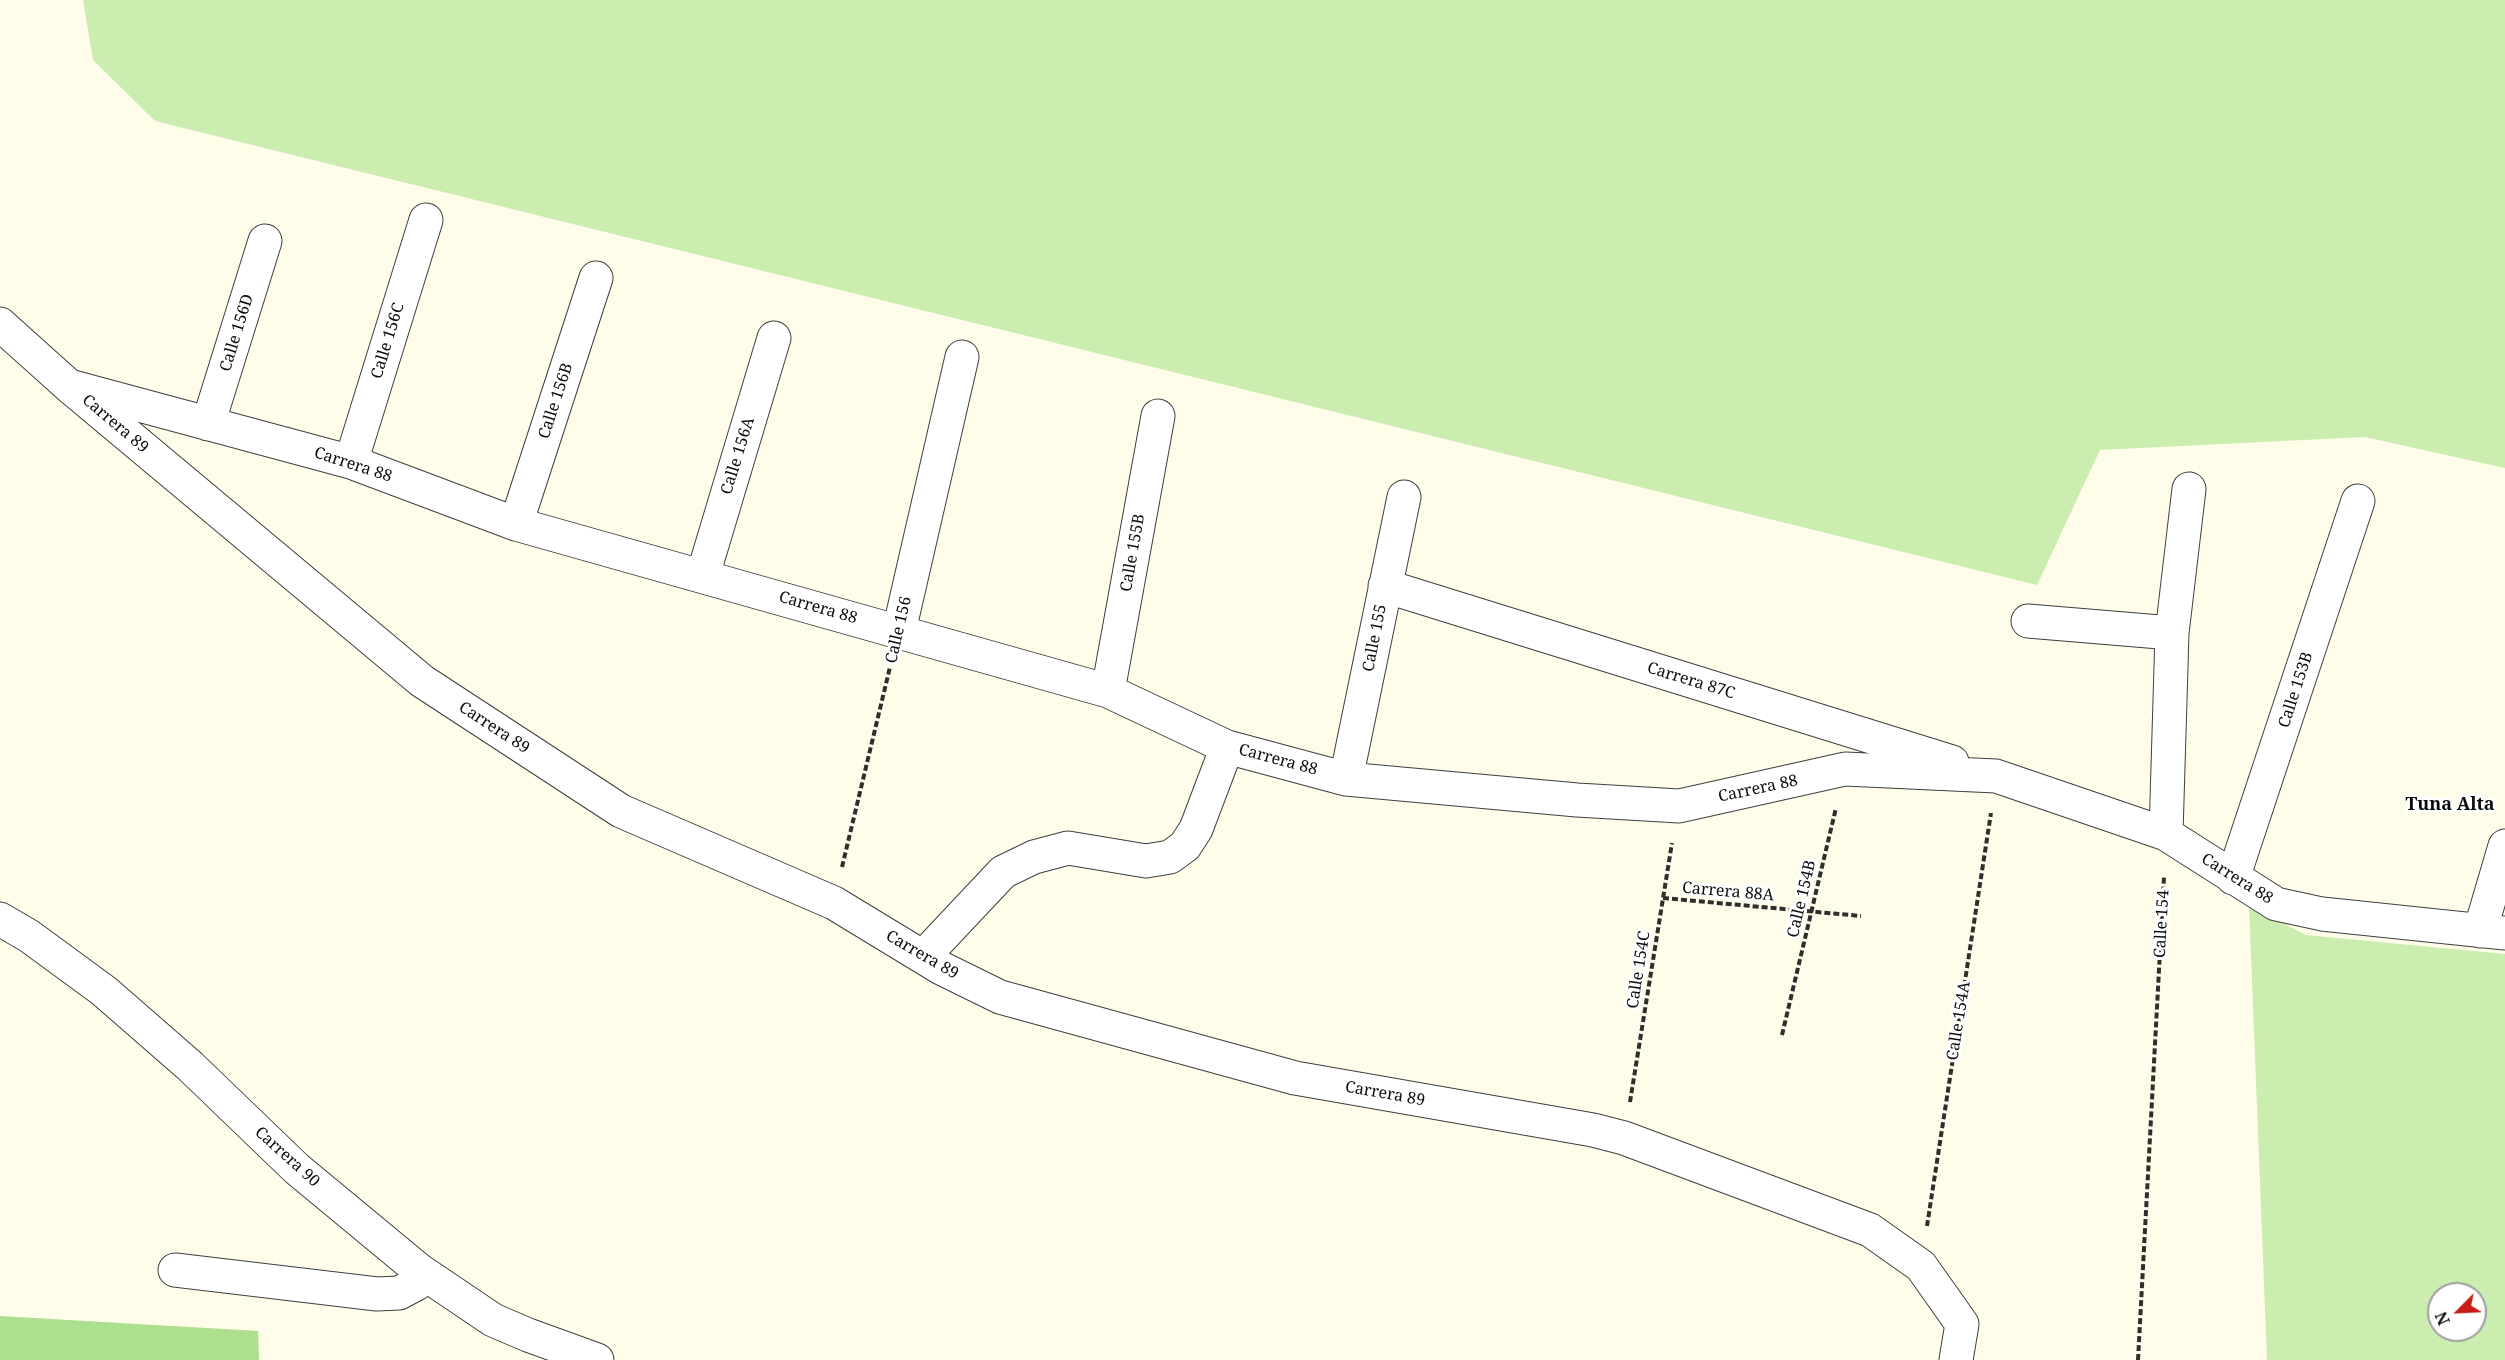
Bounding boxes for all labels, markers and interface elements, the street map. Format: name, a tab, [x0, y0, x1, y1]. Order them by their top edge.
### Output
street label: Calle 156D	[216, 292, 258, 374]
street label: Calle 156C	[367, 301, 409, 381]
street label: Calle 156B	[535, 361, 577, 441]
street label: Carrera 89	[78, 391, 152, 457]
street label: Calle 156A	[717, 415, 759, 497]
street label: Carrera 88	[312, 443, 394, 487]
street label: Calle 155B	[1117, 513, 1149, 593]
street label: Carrera 88	[777, 588, 859, 628]
street label: Calle 156	[882, 595, 916, 665]
street label: Calle 155	[1359, 603, 1391, 673]
street label: Calle 153B	[2275, 650, 2317, 730]
street label: Carrera 87C	[1645, 659, 1737, 703]
street label: Carrera 89	[455, 698, 533, 758]
street label: Carrera 88	[1237, 740, 1319, 780]
street label: Carrera 88	[1717, 771, 1799, 807]
district label: Tuna Alta	[2405, 794, 2495, 816]
street label: Carrera 88	[2198, 849, 2276, 909]
street label: Calle 154B	[1784, 858, 1820, 940]
street label: Carrera 88A	[1681, 878, 1775, 906]
street label: Calle 154	[2151, 889, 2173, 959]
street label: Carrera 89	[882, 927, 962, 983]
street label: Calle 154C	[1623, 930, 1655, 1010]
street label: Calle 154A	[1943, 980, 1975, 1062]
street label: Carrera 89	[1344, 1078, 1426, 1110]
street label: Carrera 90	[251, 1123, 323, 1191]
north arrow	[2427, 1282, 2487, 1342]
text: N	[2430, 1308, 2455, 1329]

